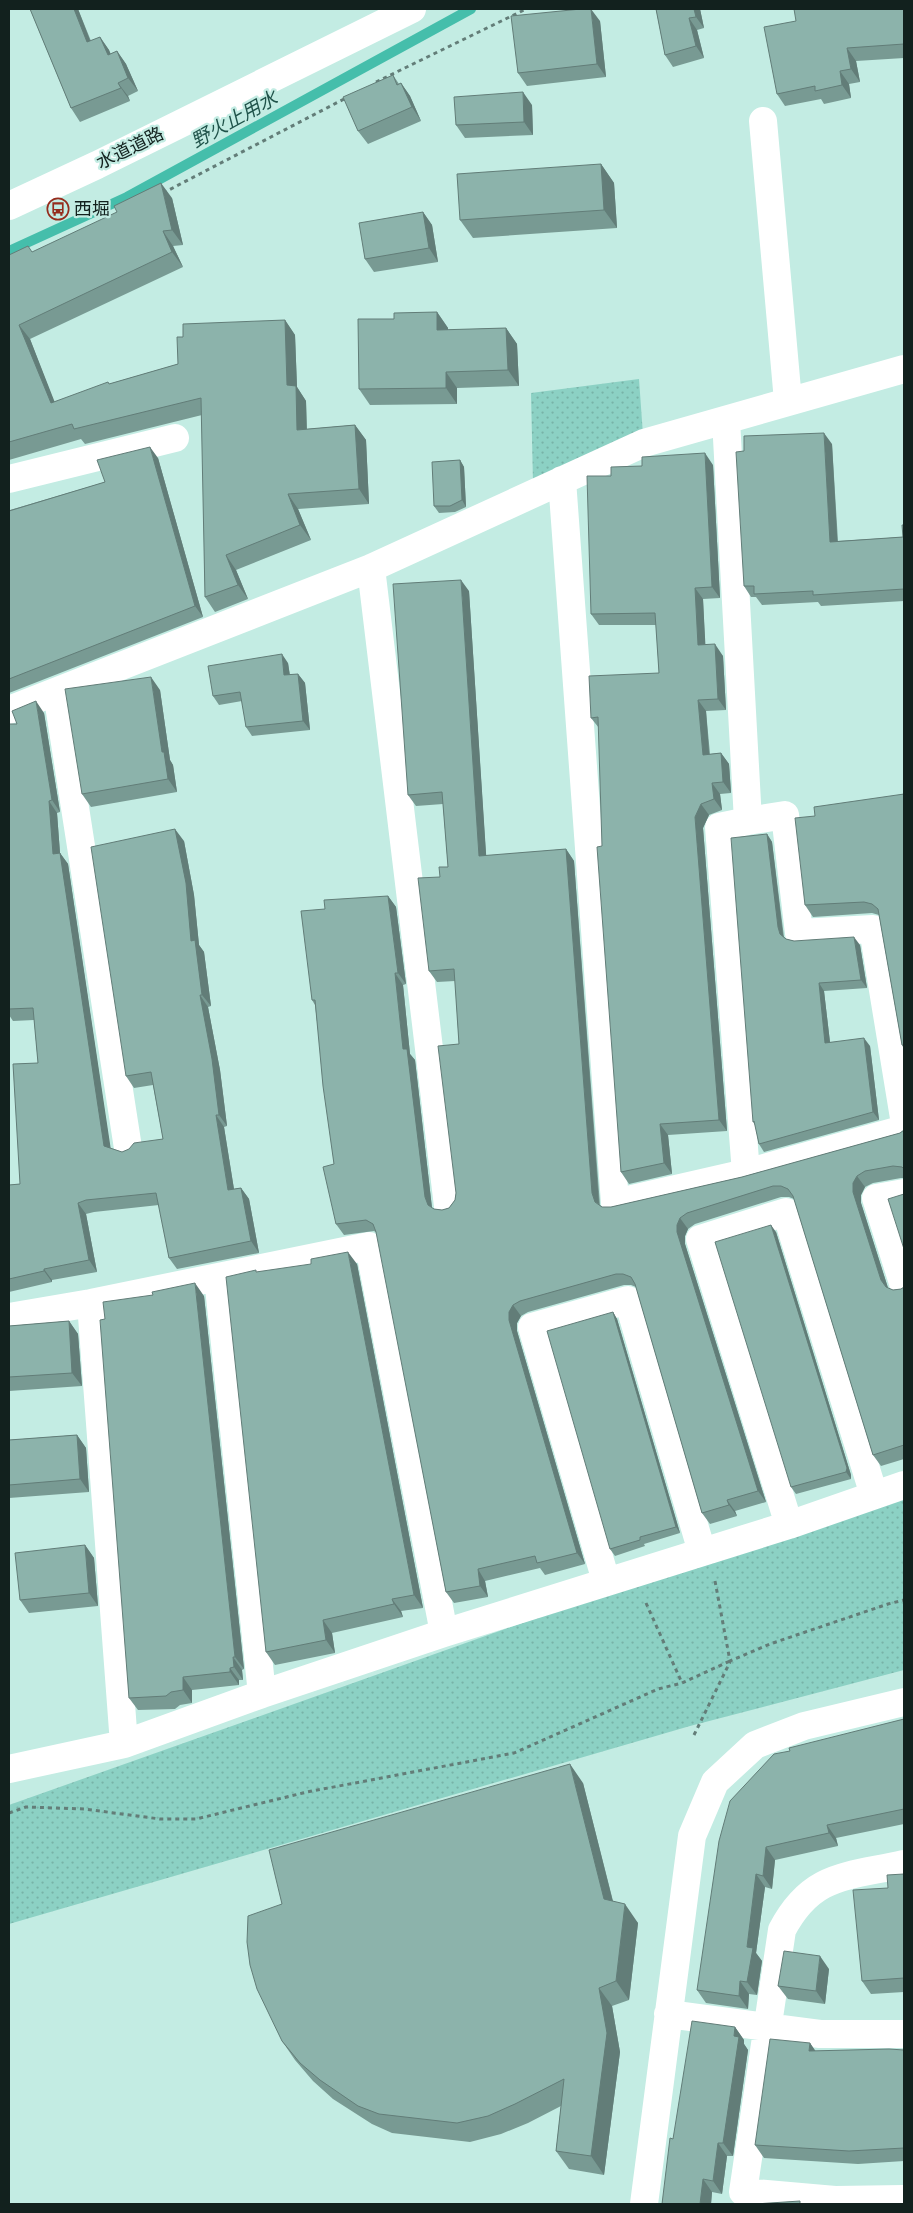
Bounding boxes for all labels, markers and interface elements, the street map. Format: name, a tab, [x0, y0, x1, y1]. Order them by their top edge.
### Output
water label: 野火止用水	[186, 83, 283, 153]
street label: 水道道路	[92, 121, 167, 174]
place label: 西堀	[74, 196, 110, 220]
bus stop icon: 西堀	[46, 197, 70, 221]

